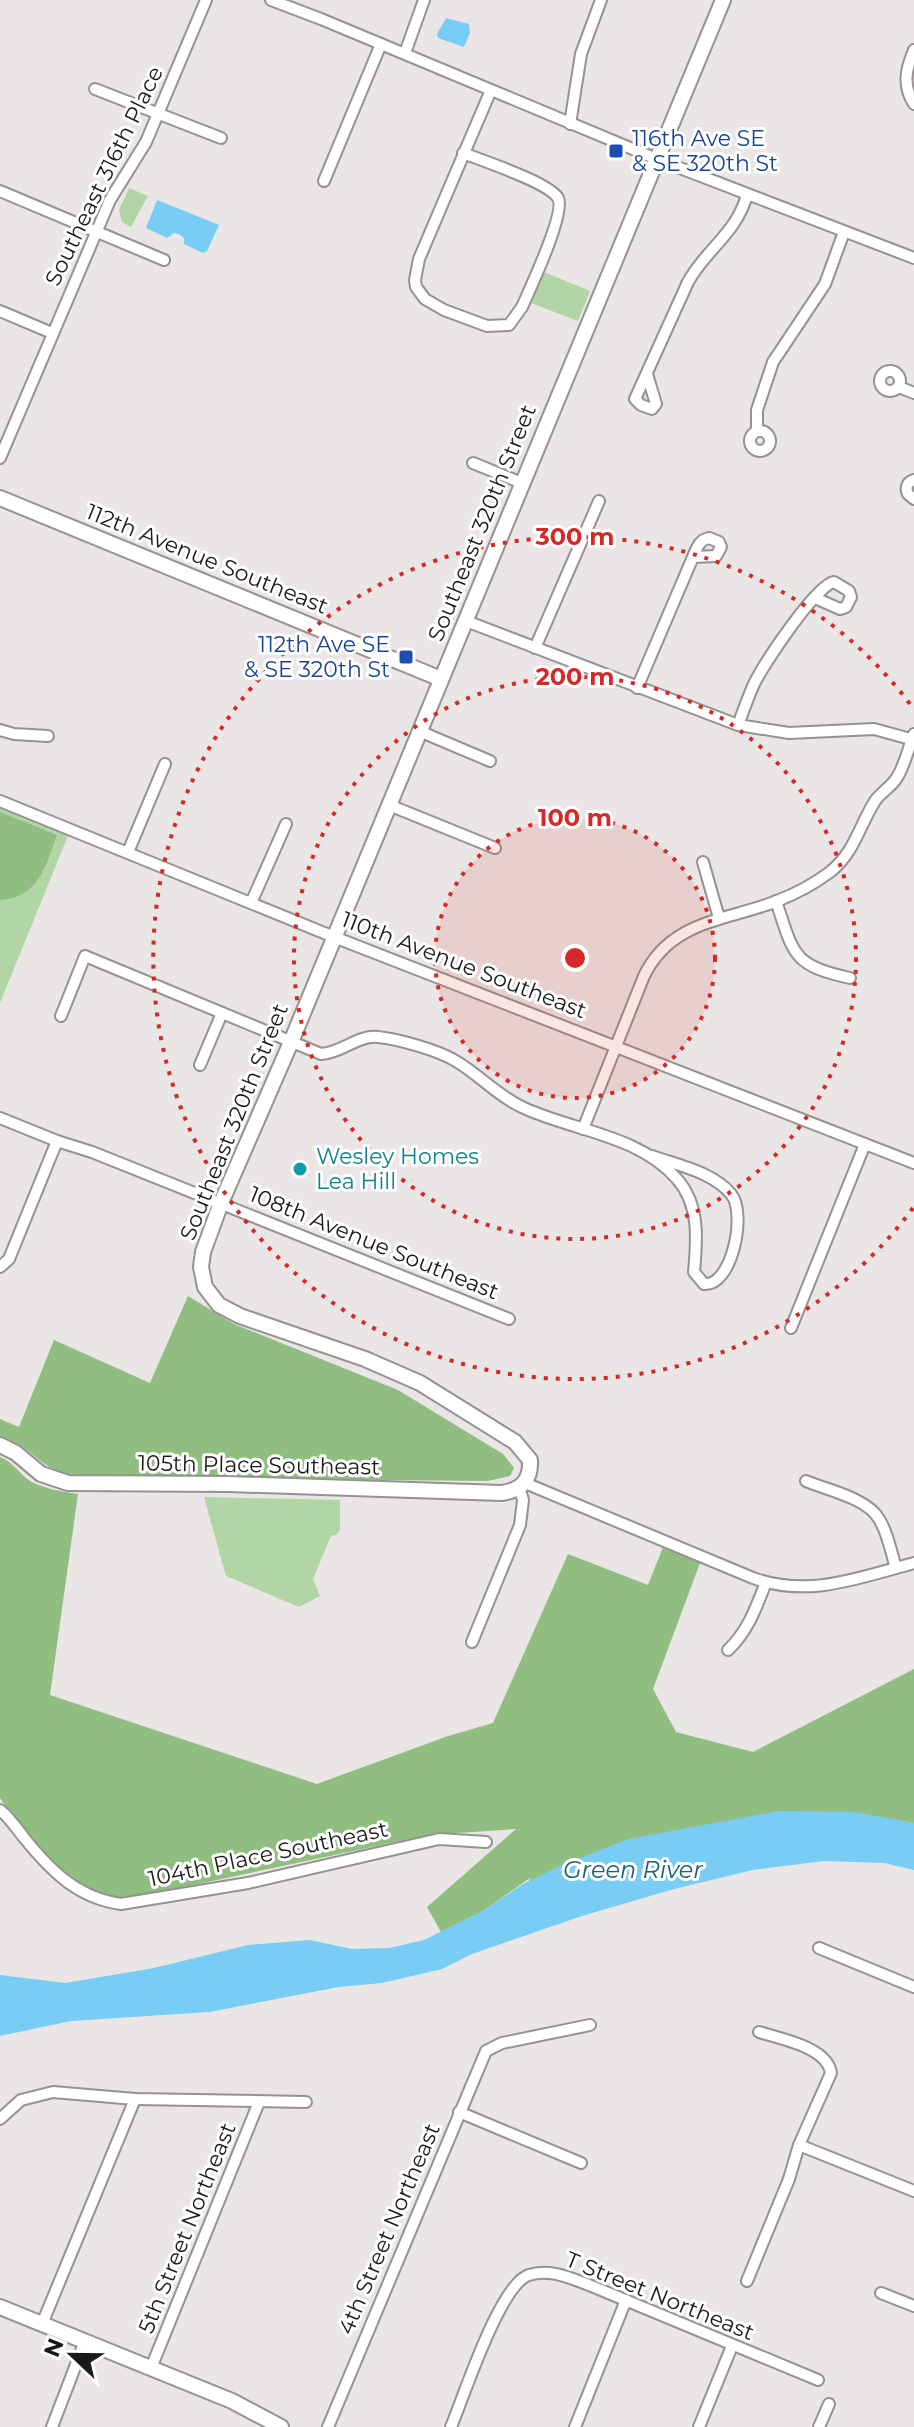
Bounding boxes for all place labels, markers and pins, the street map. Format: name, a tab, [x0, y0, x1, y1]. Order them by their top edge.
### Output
place label: 116th Ave SE & SE 320th St	[632, 125, 778, 177]
marker: 116th Ave SE & SE 320th St	[607, 142, 625, 160]
place label: 112th Ave SE & SE 320th St	[244, 631, 390, 683]
marker: 112th Ave SE & SE 320th St	[397, 648, 415, 666]
centre of rings	[561, 944, 589, 972]
place label: Wesley Homes Lea Hill	[316, 1143, 479, 1195]
marker: Wesley Homes Lea Hill	[291, 1160, 309, 1178]

